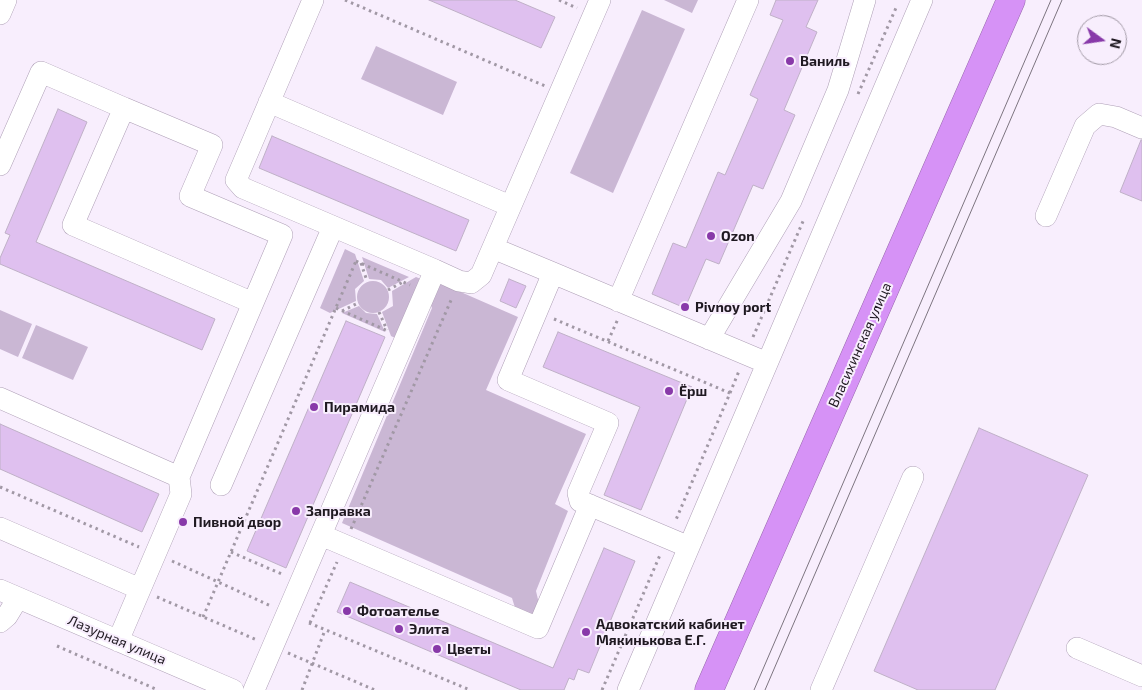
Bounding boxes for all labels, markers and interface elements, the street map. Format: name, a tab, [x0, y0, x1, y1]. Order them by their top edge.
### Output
north arrow	[1077, 15, 1127, 65]
text: N	[1107, 37, 1126, 50]
place label: Ваниль	[800, 53, 850, 69]
marker: Ваниль	[784, 55, 796, 67]
place label: Ozon	[721, 228, 755, 244]
marker: Ozon	[705, 230, 717, 242]
street label: Власихинская улица	[825, 280, 895, 410]
place label: Pivnoy port	[695, 299, 771, 315]
marker: Pivnoy port	[679, 301, 691, 313]
place label: Ёрш	[679, 383, 707, 399]
marker: Ёрш	[663, 385, 675, 397]
place label: Пирамида	[324, 399, 395, 415]
marker: Пирамида	[308, 401, 320, 413]
place label: Заправка	[306, 503, 371, 519]
marker: Заправка	[290, 505, 302, 517]
place label: Пивной двор	[193, 514, 281, 530]
marker: Пивной двор	[177, 516, 189, 528]
place label: Фотоателье	[357, 603, 439, 619]
marker: Фотоателье	[341, 605, 353, 617]
street label: Лазурная улица	[65, 612, 169, 668]
place label: Адвокатский кабинет Мякинькова Е.Г.	[596, 616, 745, 648]
place label: Элита	[409, 621, 449, 637]
marker: Элита	[393, 623, 405, 635]
marker: Адвокатский кабинет Мякинькова Е.Г.	[580, 626, 592, 638]
place label: Цветы	[447, 641, 491, 657]
marker: Цветы	[431, 643, 443, 655]

